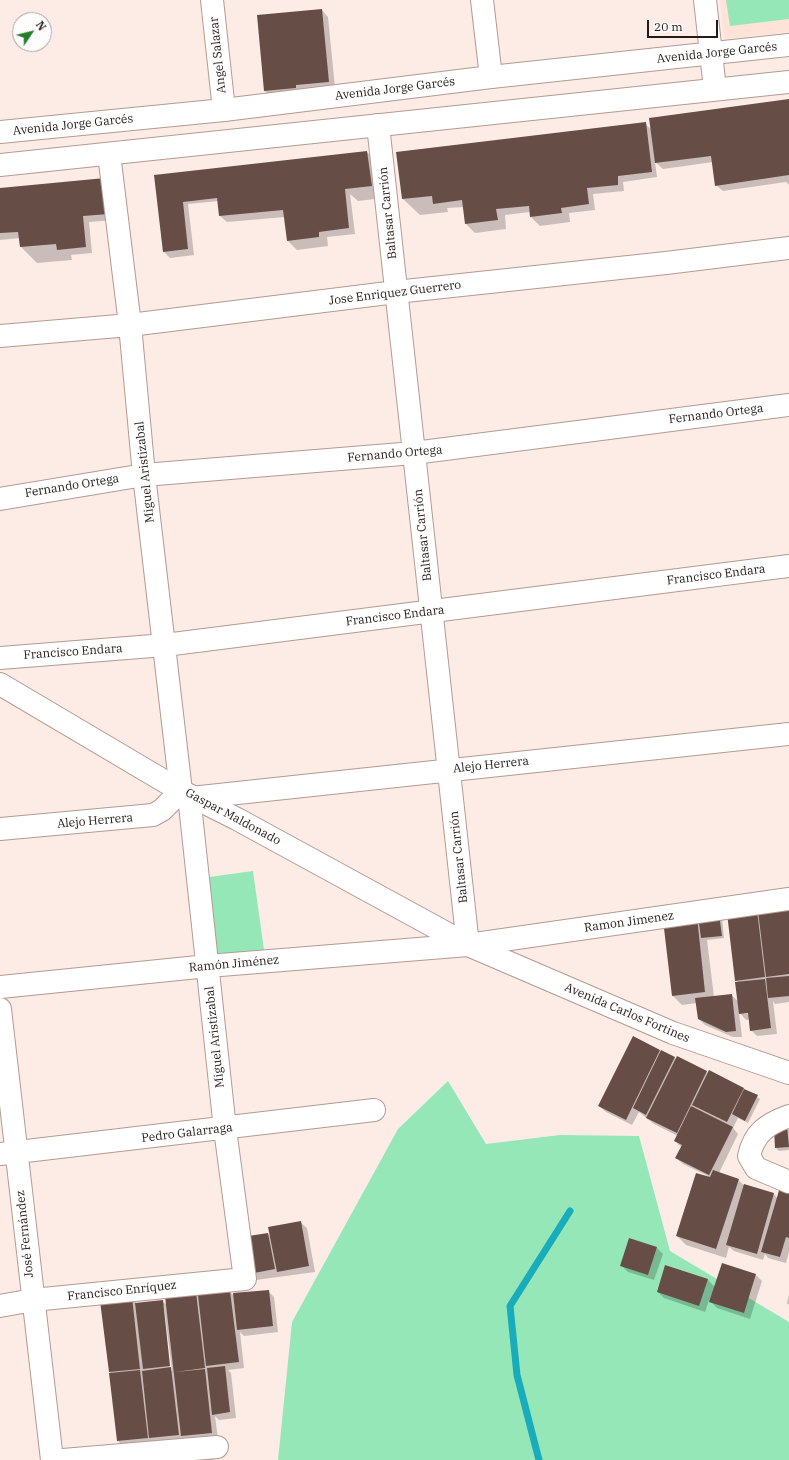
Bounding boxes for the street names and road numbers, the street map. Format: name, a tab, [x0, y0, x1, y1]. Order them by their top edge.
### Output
street label: Angel Salazar	[207, 16, 229, 94]
street label: Avenida Jorge Garcés	[656, 40, 778, 66]
street label: Avenida Jorge Garcés	[334, 74, 456, 104]
street label: Avenida Jorge Garcés	[12, 112, 134, 138]
street label: Baltasar Carrión	[376, 166, 400, 260]
street label: Jose Enriquez Guerrero	[328, 278, 462, 308]
street label: Fernando Ortega	[668, 401, 764, 427]
street label: Miguel Aristizabal	[133, 420, 157, 524]
street label: Fernando Ortega	[347, 443, 443, 465]
street label: Fernando Ortega	[24, 471, 120, 501]
street label: Baltasar Carrión	[411, 488, 435, 582]
street label: Francisco Endara	[666, 562, 766, 588]
street label: Francisco Endara	[345, 603, 445, 629]
street label: Francisco Endara	[23, 641, 123, 663]
street label: Alejo Herrera	[452, 754, 530, 776]
street label: Gaspar Maldonado	[183, 786, 283, 848]
street label: Baltasar Carrión	[447, 810, 471, 904]
street label: Alejo Herrera	[56, 811, 134, 831]
street label: Ramon Jimenez	[583, 909, 675, 935]
street label: Ramón Jiménez	[188, 953, 280, 975]
street label: Avenida Carlos Fortines	[562, 980, 692, 1046]
street label: Miguel Aristizabal	[203, 985, 227, 1089]
street label: Pedro Galarraga	[141, 1120, 233, 1146]
street label: José Fernández	[13, 1190, 37, 1278]
street label: Francisco Enríquez	[67, 1278, 177, 1304]

